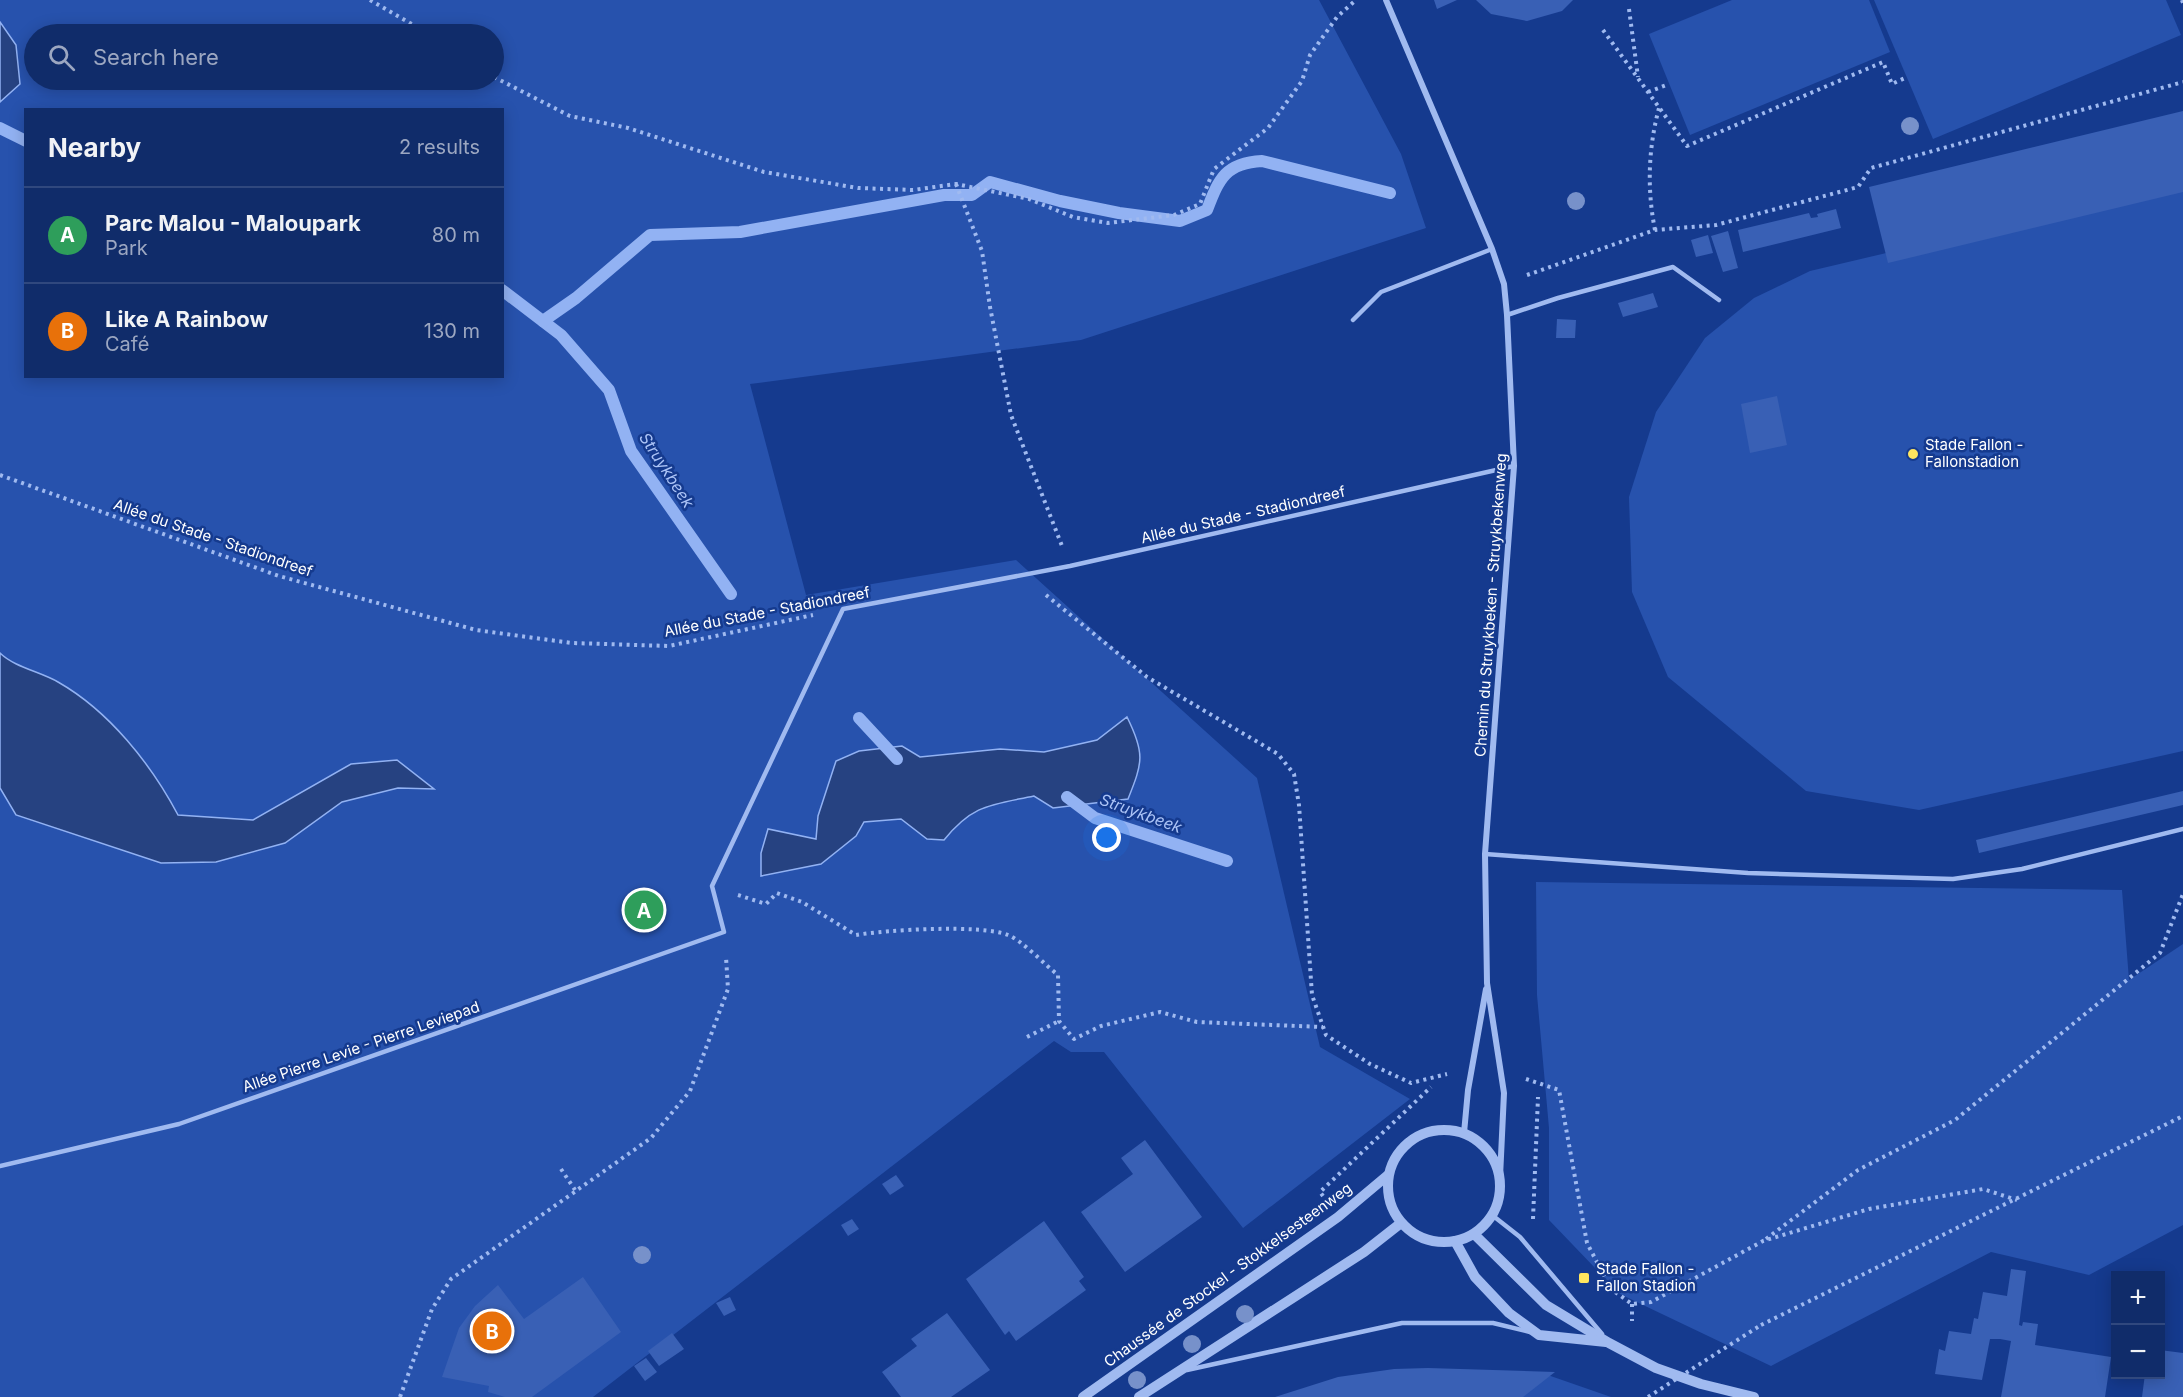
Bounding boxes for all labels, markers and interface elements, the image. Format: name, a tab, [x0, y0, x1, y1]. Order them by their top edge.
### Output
search box	[24, 24, 504, 90]
icon: search	[45, 41, 78, 74]
text: Search here	[93, 44, 219, 70]
text: Nearby	[48, 132, 141, 163]
text: 2 results	[399, 135, 480, 159]
text: Parc Malou - Maloupark	[105, 210, 361, 236]
text: A	[60, 223, 75, 247]
text: 80 m	[432, 223, 480, 247]
text: Park	[105, 236, 148, 260]
text: Like A Rainbow	[105, 306, 268, 332]
text: B	[61, 319, 74, 343]
text: 130 m	[424, 319, 480, 343]
text: Café	[105, 332, 149, 356]
water label: Struykbeek	[635, 429, 699, 512]
place label: Stade Fallon - Fallonstadion	[1925, 435, 2023, 471]
marker: Stade Fallon - Fallonstadion	[1906, 447, 1920, 461]
street label: Chemin du Struykbeken - Struykbekenweg	[1470, 452, 1511, 757]
street label: Allée du Stade - Stadiondreef	[1139, 482, 1347, 547]
street label: Allée du Stade - Stadiondreef	[111, 494, 316, 581]
street label: Allée du Stade - Stadiondreef	[662, 582, 872, 641]
water label: Struykbeek	[1097, 789, 1185, 837]
your location	[1092, 823, 1121, 852]
pin: A	[624, 888, 664, 932]
street label: Allée Pierre Levie - Pierre Leviepad	[240, 997, 482, 1096]
street label: Chaussée de Stockel - Stokkelsesteenweg	[1100, 1178, 1355, 1371]
place label: Stade Fallon - Fallon Stadion	[1596, 1259, 1696, 1295]
marker: Stade Fallon - Fallon Stadion	[1577, 1271, 1591, 1285]
map controls	[2111, 1271, 2165, 1379]
button: +	[2111, 1271, 2165, 1325]
pin: B	[472, 1308, 512, 1354]
button: −	[2111, 1325, 2165, 1379]

